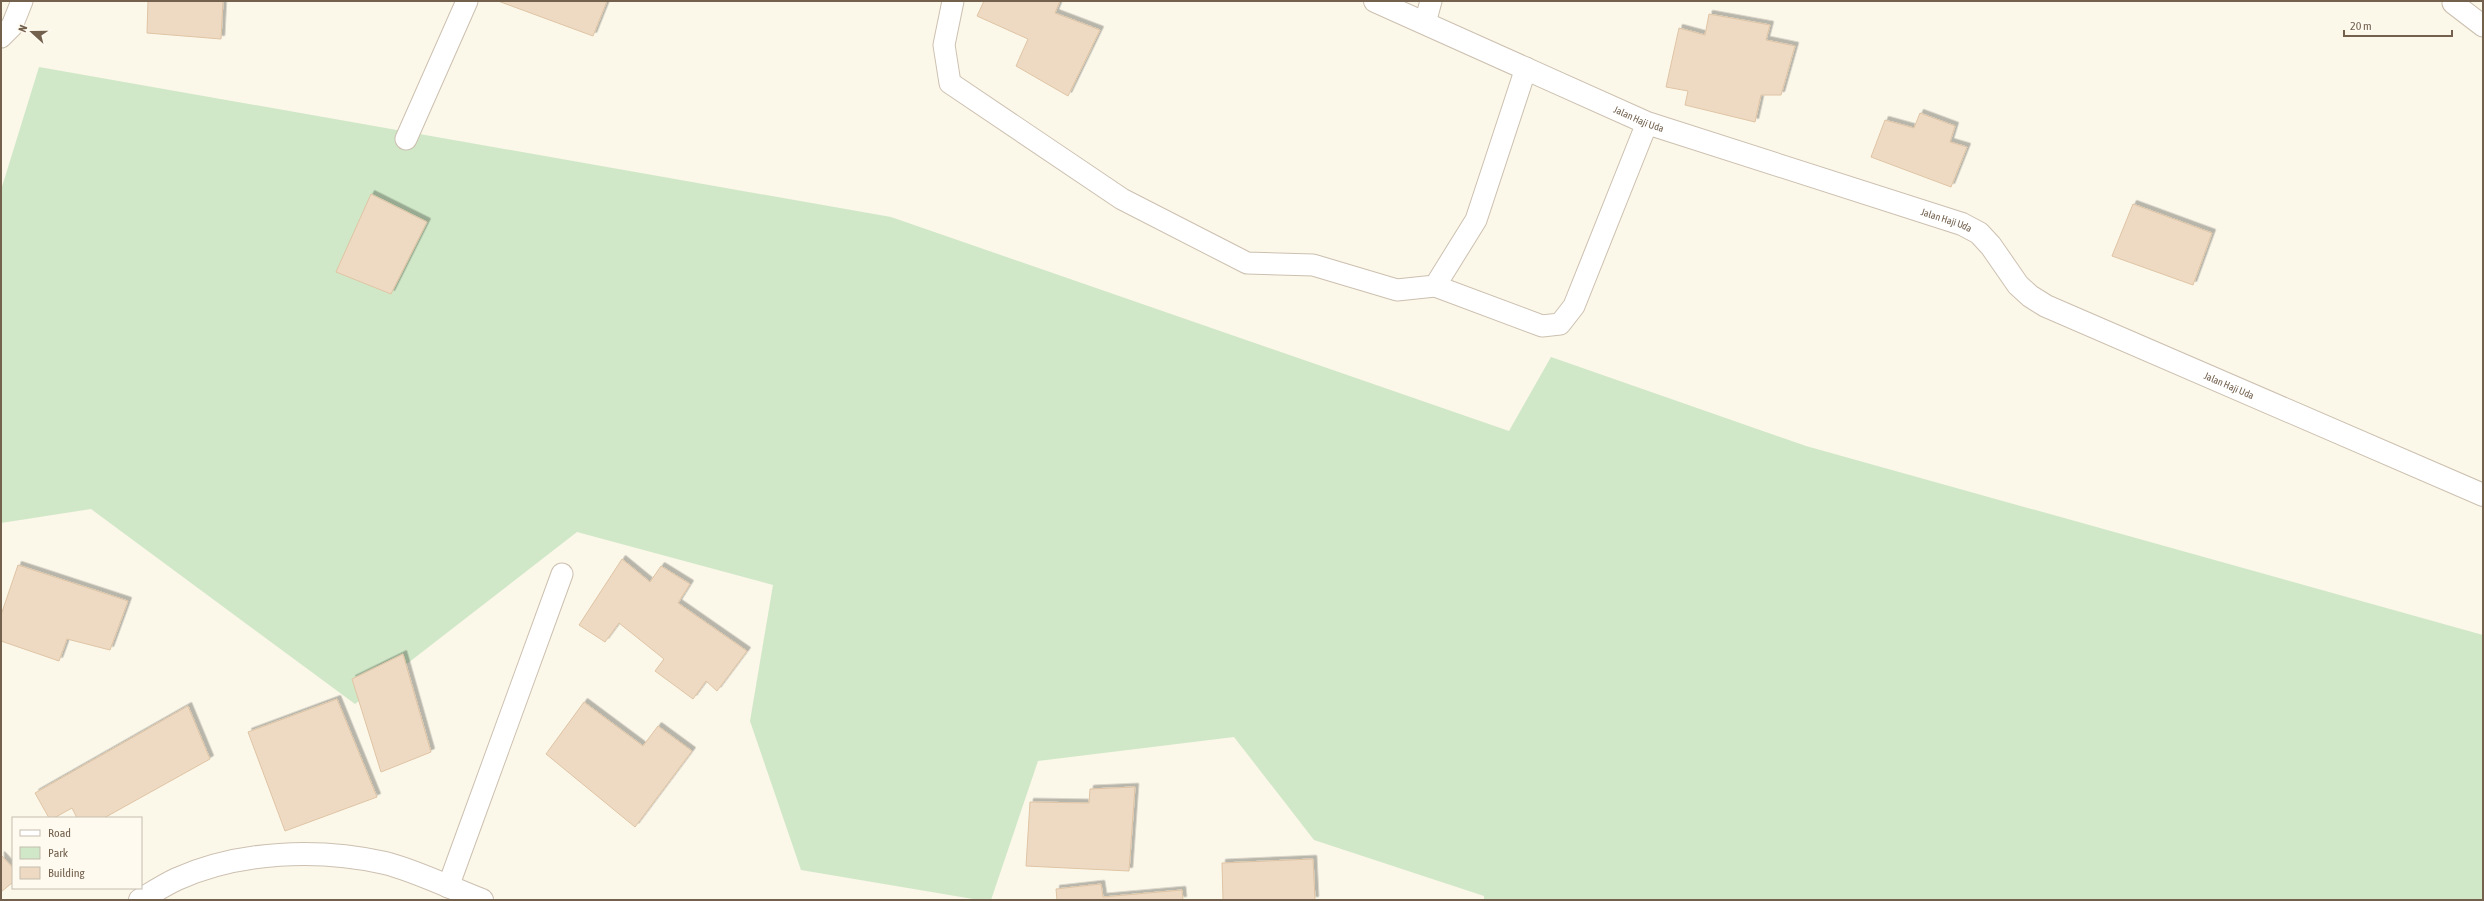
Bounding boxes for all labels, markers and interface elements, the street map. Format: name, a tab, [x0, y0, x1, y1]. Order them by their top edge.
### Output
north arrow	[12, 12, 52, 52]
scale bar	[2344, 12, 2452, 38]
text: 20 m	[2350, 19, 2372, 33]
text: N	[16, 23, 29, 34]
street label: Jalan Haji Uda	[1612, 104, 1666, 134]
street label: Jalan Haji Uda	[1920, 206, 1974, 234]
street label: Jalan Haji Uda	[2202, 370, 2256, 401]
legend	[12, 817, 142, 889]
text: Road	[48, 826, 71, 840]
text: Park	[48, 846, 69, 860]
text: Building	[48, 866, 86, 880]

